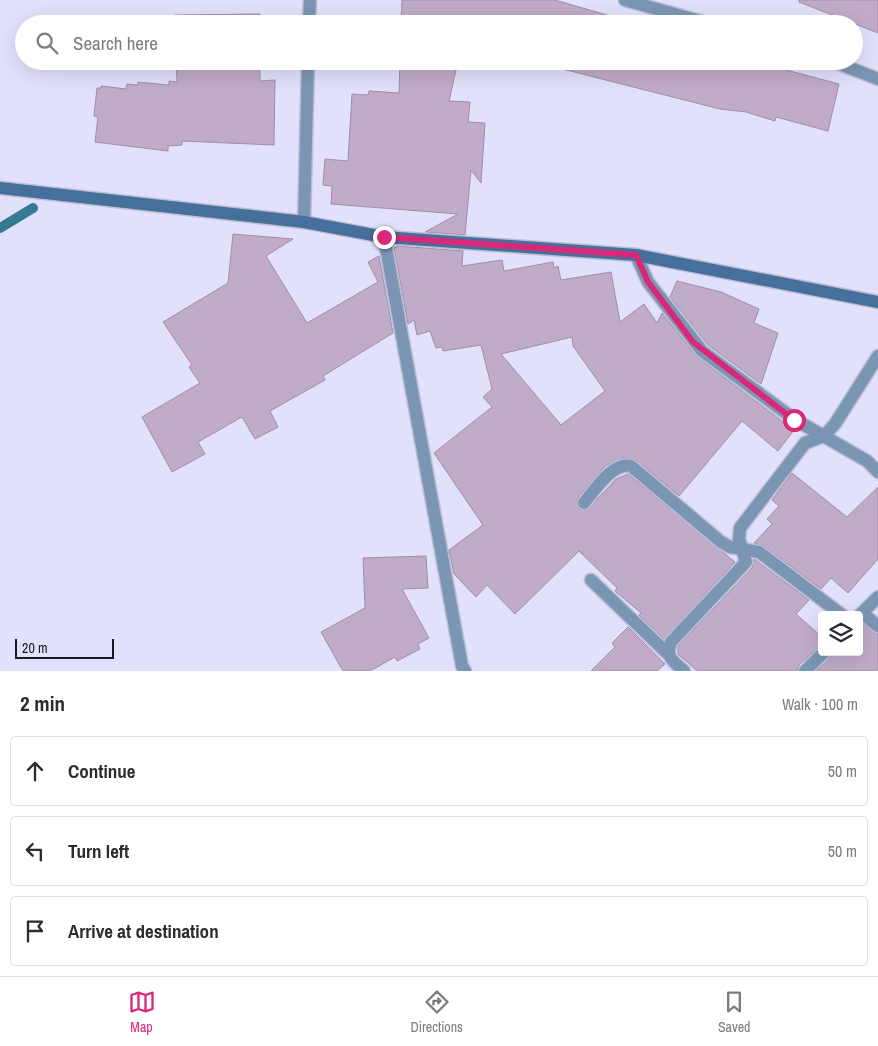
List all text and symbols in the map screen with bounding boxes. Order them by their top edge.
search box [15,15,863,70]
icon: search [33,29,61,57]
text: Search here [73,30,158,56]
route end [373,226,396,249]
route start [783,409,806,432]
map controls [818,611,863,656]
button: layers [818,611,863,656]
scale bar [15,636,114,659]
text: 20 m [22,639,48,657]
text: 2 min [20,689,65,718]
text: Walk · 100 m [782,693,858,715]
icon: ahead [21,757,49,785]
text: Continue [68,758,136,784]
text: 50 m [828,760,857,782]
icon: left [21,837,49,865]
text: Turn left [68,838,129,864]
text: 50 m [828,840,857,862]
icon: arrive [21,917,49,945]
text: Arrive at destination [68,918,219,944]
tab: Map [128,988,156,1036]
tab: Directions [411,988,463,1036]
tab: Saved [718,988,750,1036]

